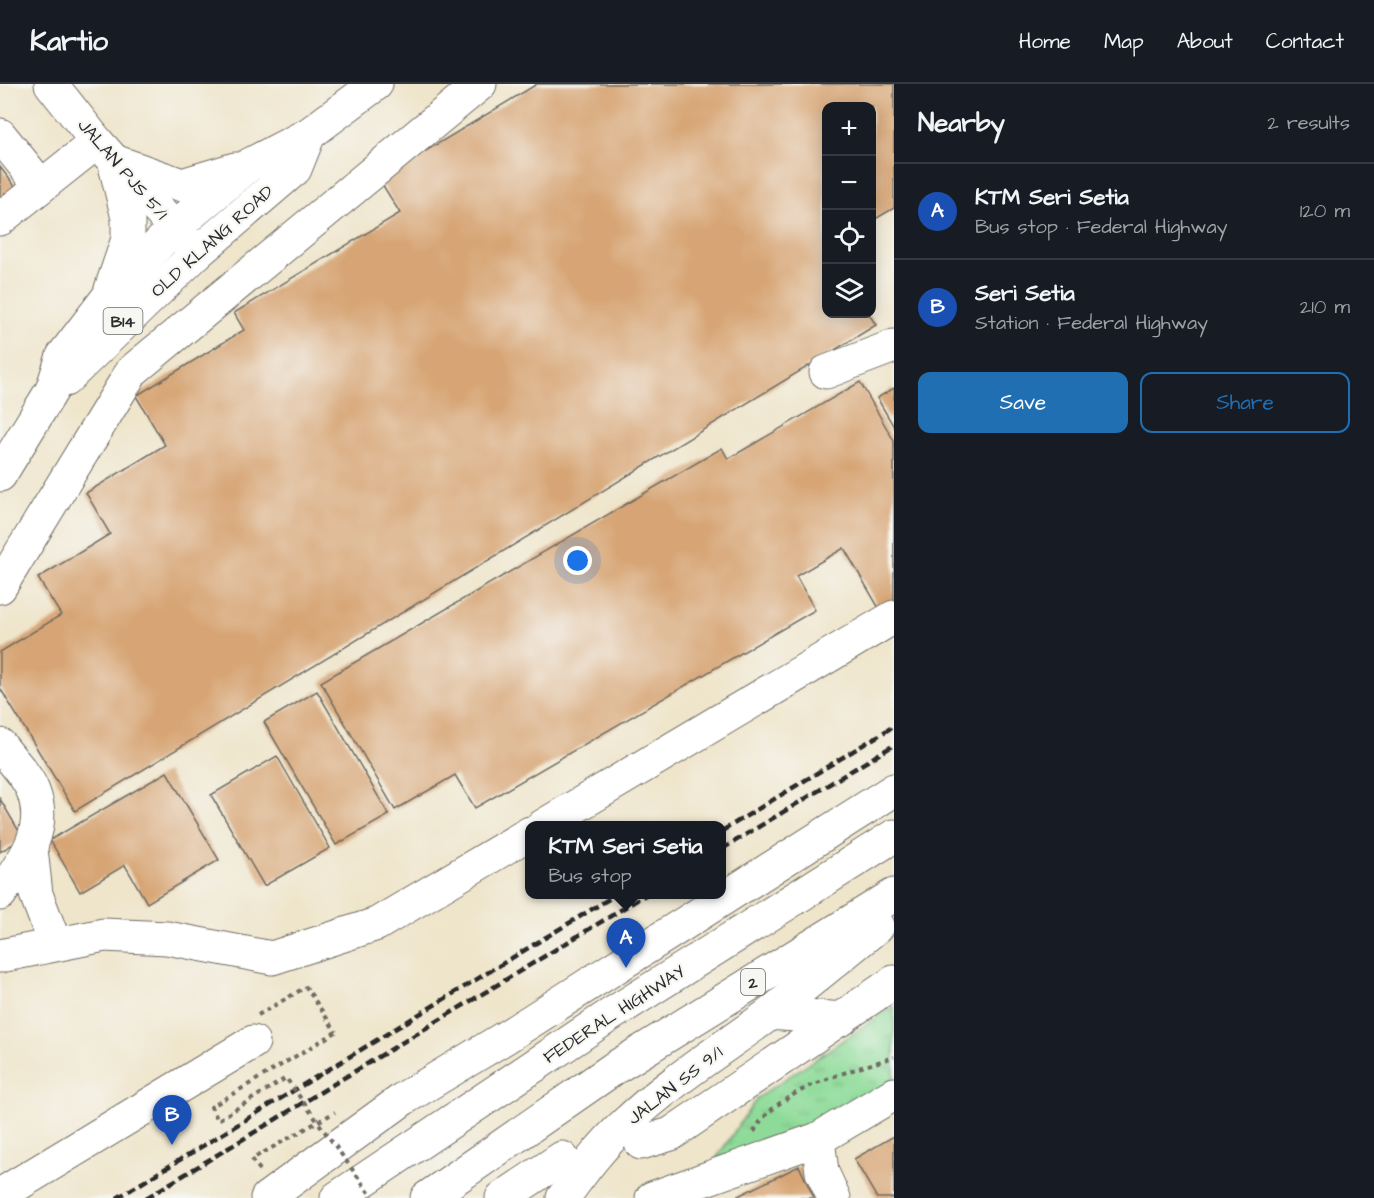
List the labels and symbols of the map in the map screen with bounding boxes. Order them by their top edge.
street label: JALAN PJS 5/1 [72,113,174,225]
street label: OLD KLANG ROAD [146,179,279,303]
road number: B14 [104,308,142,334]
your location [563,546,592,575]
pin: A [606,918,646,968]
street label: FEDERAL HIGHWAY [538,959,690,1070]
road number: 2 [741,969,765,995]
street label: JALAN SS 9/1 [622,1040,728,1131]
pin: B [152,1096,192,1145]

